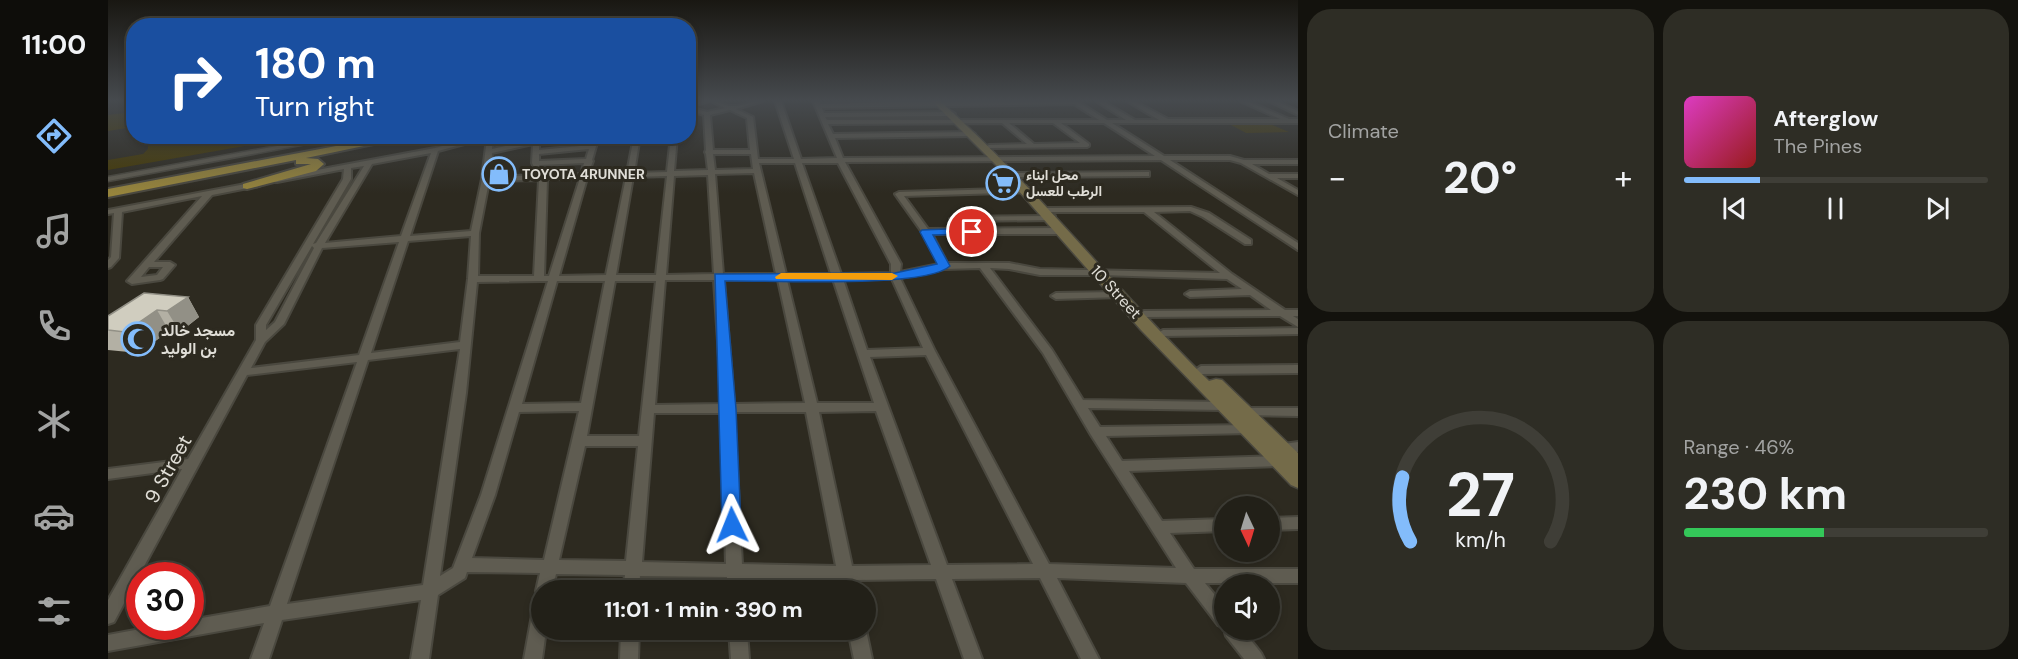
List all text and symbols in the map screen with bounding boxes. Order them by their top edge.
text: 11:00 [22,27,86,62]
text: 180 m [255,36,376,91]
icon: right [156,42,234,120]
text: Turn right [255,89,375,124]
text: Afterglow [1774,104,1878,133]
icon: directions [33,115,75,157]
text: Climate [1328,118,1399,144]
text: The Pines [1774,133,1862,159]
text: 20° [1443,148,1517,207]
shop icon: TOYOTA 4RUNNER [481,156,517,192]
text: − [1328,156,1346,199]
text: + [1614,156,1632,199]
place label: TOYOTA 4RUNNER [522,165,645,183]
supermarket icon: محل ابناء الرطب للعسل [985,165,1021,201]
place label: محل ابناء الرطب للعسل [1026,166,1102,200]
icon: previous [1718,192,1751,225]
icon: pause [1819,192,1852,225]
icon: next [1921,192,1954,225]
pin [946,206,997,257]
icon: music [33,210,75,252]
icon: arrive [955,215,988,248]
street label: 10 Street [1086,261,1146,323]
icon: phone [33,305,75,347]
place label: مسجد خالد بن الوليد [161,320,236,359]
mosque icon: مسجد خالد بن الوليد [120,321,156,357]
icon: climate [33,400,75,442]
street label: 9 Street [139,430,198,508]
text: Range · 46% [1684,434,1794,460]
text: 27 [1446,454,1515,535]
text: 230 km [1684,464,1847,523]
position arrow [700,493,764,557]
icon: car [33,495,75,537]
north arrow [1214,496,1280,562]
map controls [1214,496,1280,640]
text: km/h [1455,527,1506,555]
speed limit sign: 30 [126,562,204,640]
button: sound [1214,574,1280,640]
icon: filters [33,590,75,632]
text: 11:01 · 1 min · 390 m [604,595,803,624]

